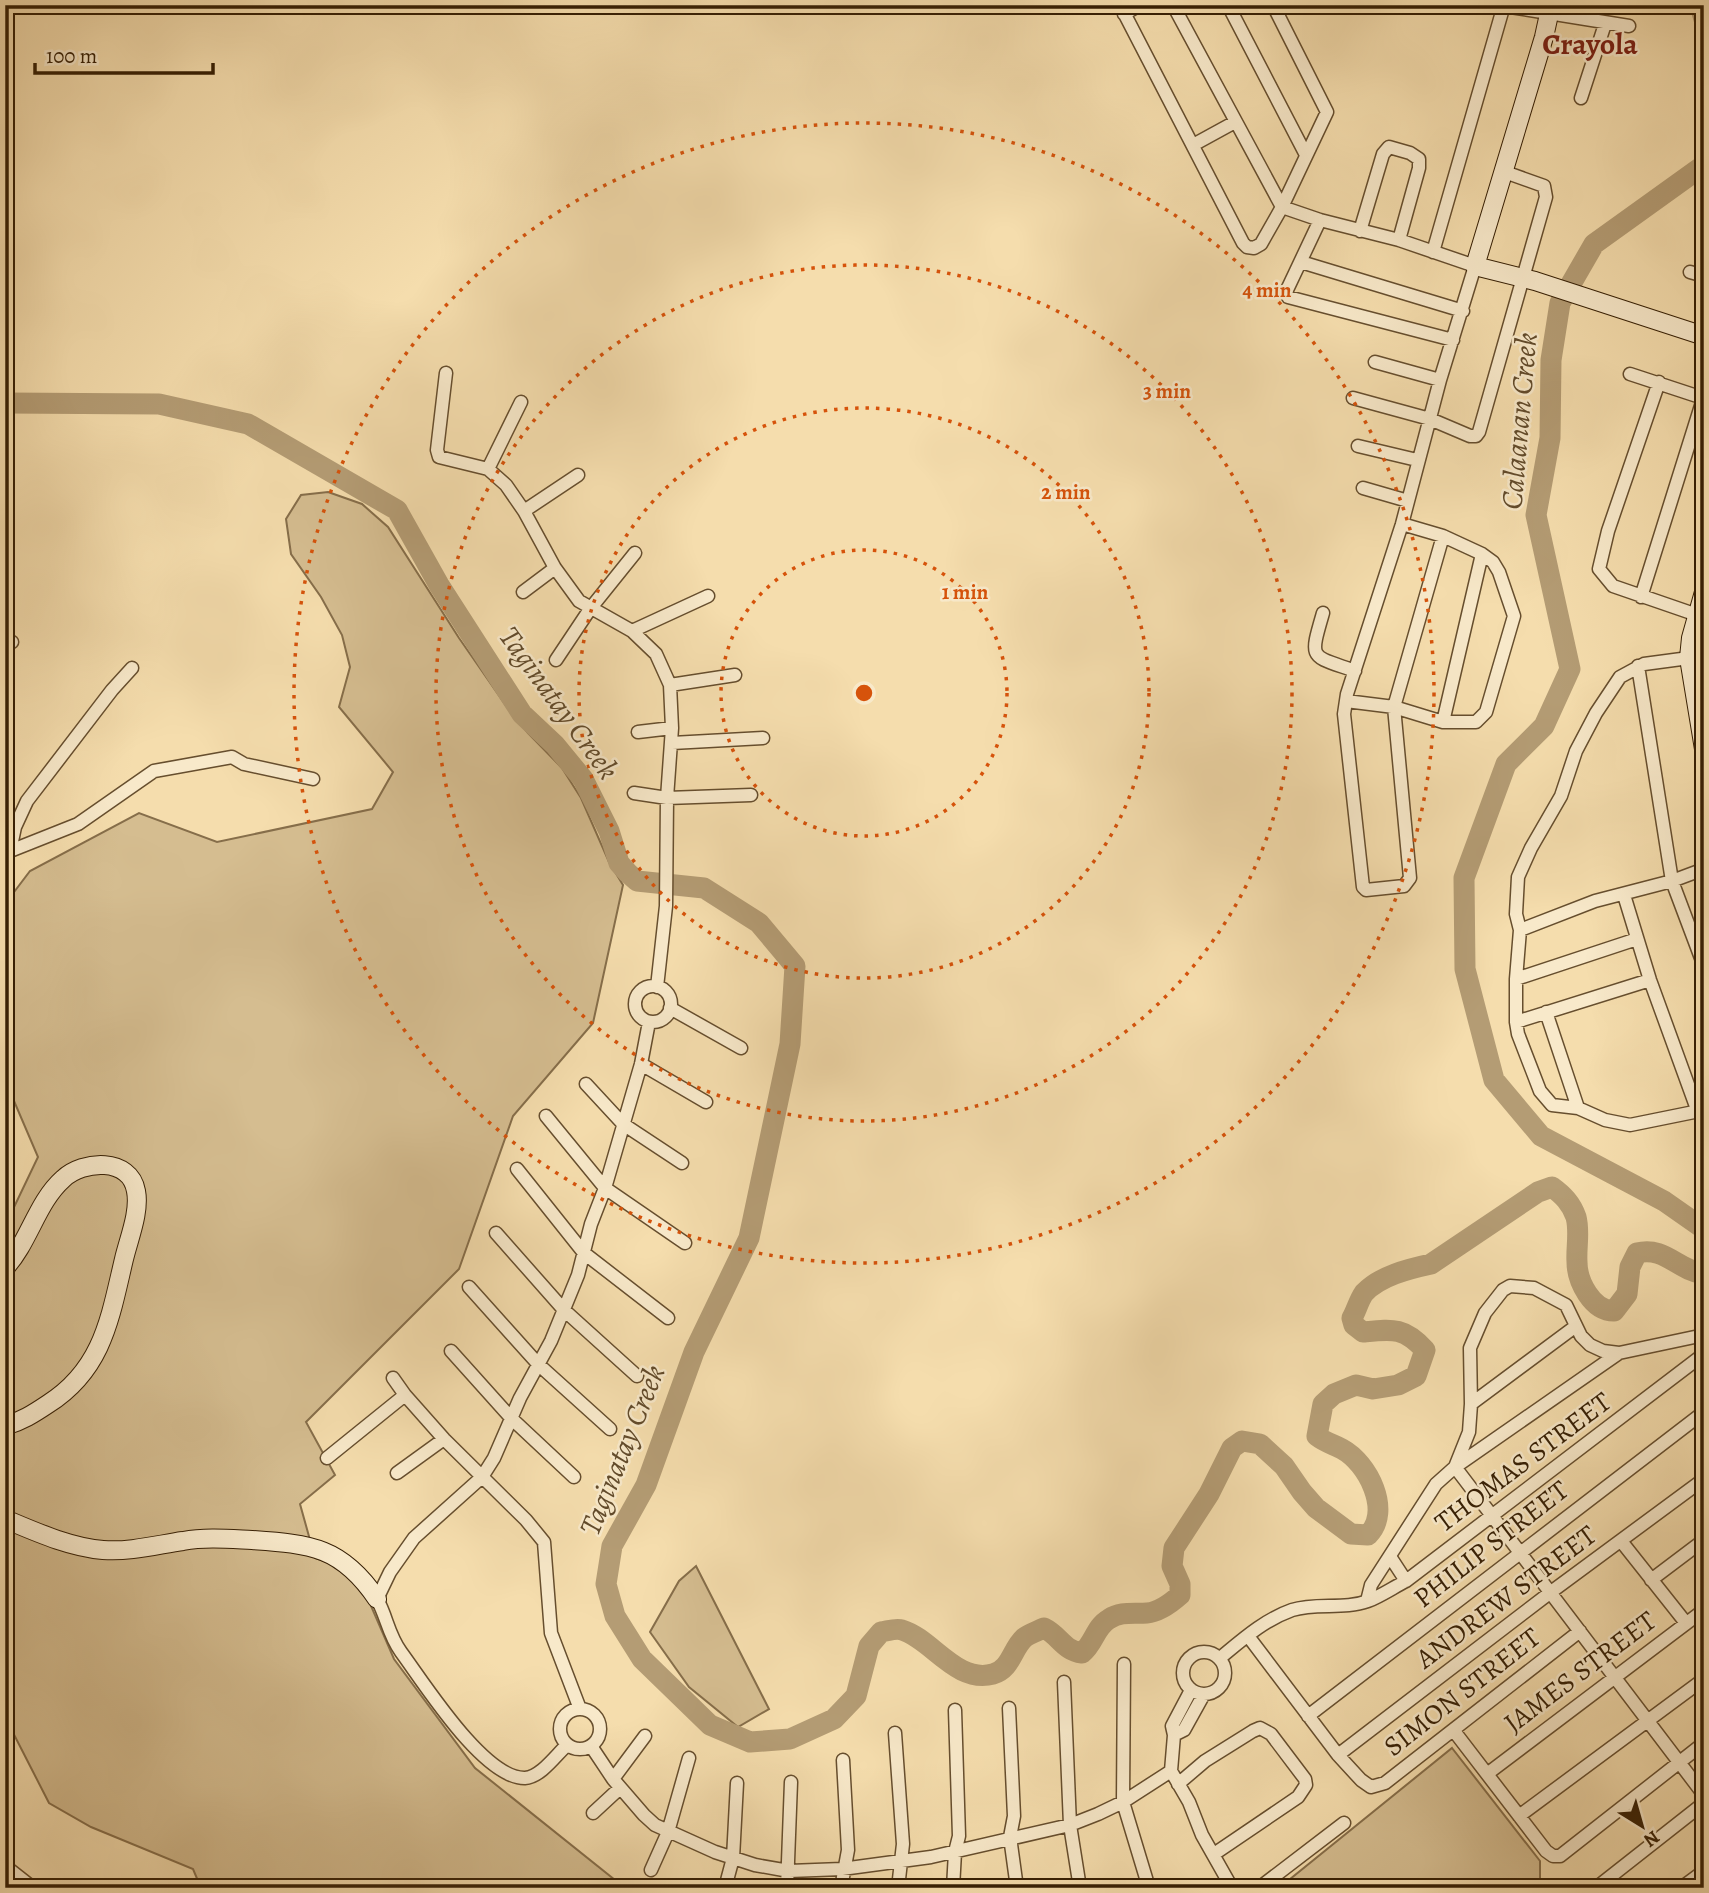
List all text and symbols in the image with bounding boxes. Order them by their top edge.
district label: Crayola [1542,24,1638,64]
scale bar [35,32,214,76]
text: 100 m [46,42,97,70]
text: 4 min [1242,276,1292,304]
water label: Calaanan Creek [1491,331,1547,511]
text: 3 min [1143,377,1191,405]
text: 2 min [1041,478,1091,506]
text: 1 min [942,578,989,606]
water label: Taginatay Creek [490,618,628,788]
centre of rings [852,681,876,705]
water label: Taginatay Creek [570,1359,674,1541]
street label: THOMAS STREET [1427,1383,1619,1541]
street label: PHILIP STREET [1406,1471,1576,1617]
street label: ANDREW STREET [1407,1517,1604,1678]
street label: JAMES STREET [1496,1602,1664,1742]
street label: SIMON STREET [1376,1619,1548,1765]
north arrow [1608,1792,1678,1862]
text: N [1638,1824,1665,1853]

